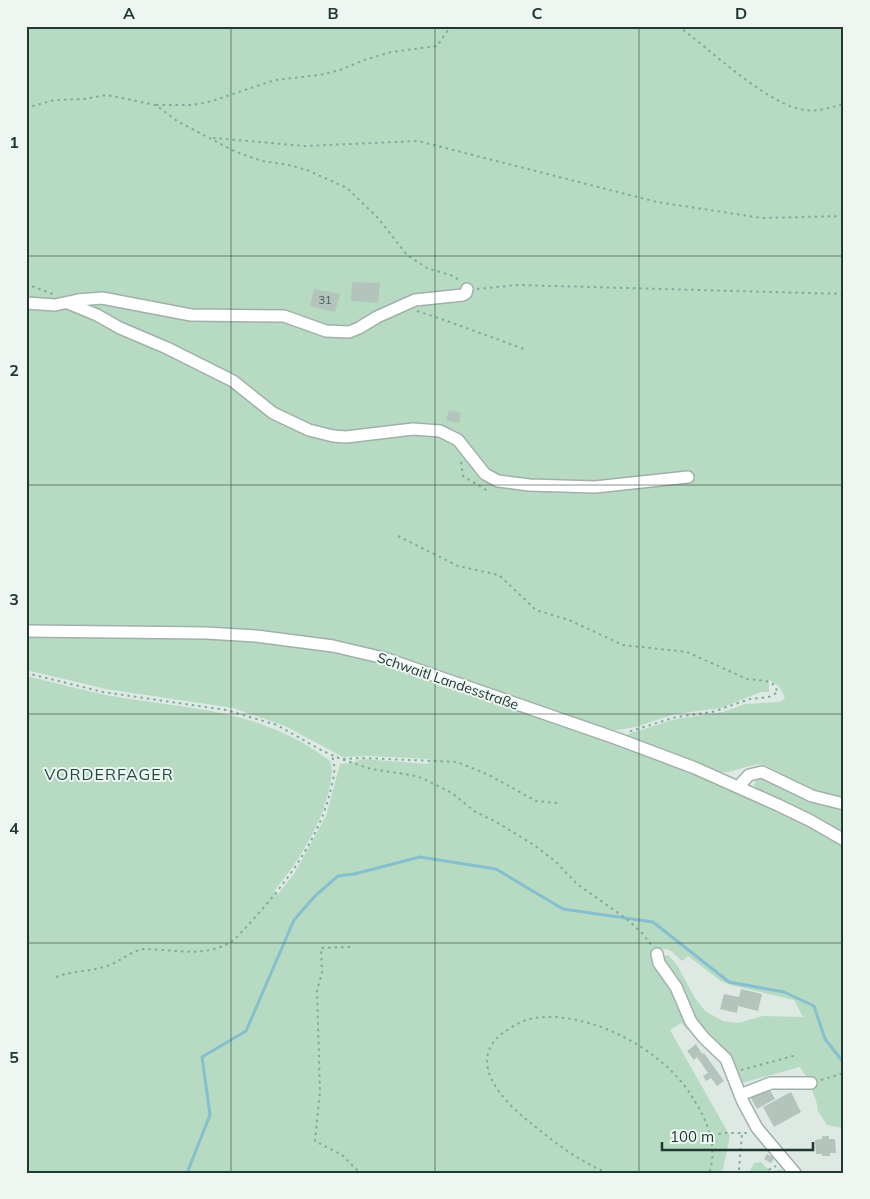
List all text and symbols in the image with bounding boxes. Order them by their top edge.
text: A [123,3,135,23]
text: B [327,3,339,23]
text: C [532,3,543,23]
text: D [735,3,747,23]
text: 1 [9,132,19,152]
house number: 31 [318,293,332,307]
text: 2 [9,360,19,380]
text: 3 [9,589,19,609]
street label: Schwaitl Landesstraße [375,648,521,714]
district label: VORDERFAGER [44,764,174,784]
text: 4 [9,818,19,838]
text: 5 [9,1047,19,1067]
scale bar [662,1119,814,1151]
text: 100 m [670,1127,714,1146]

